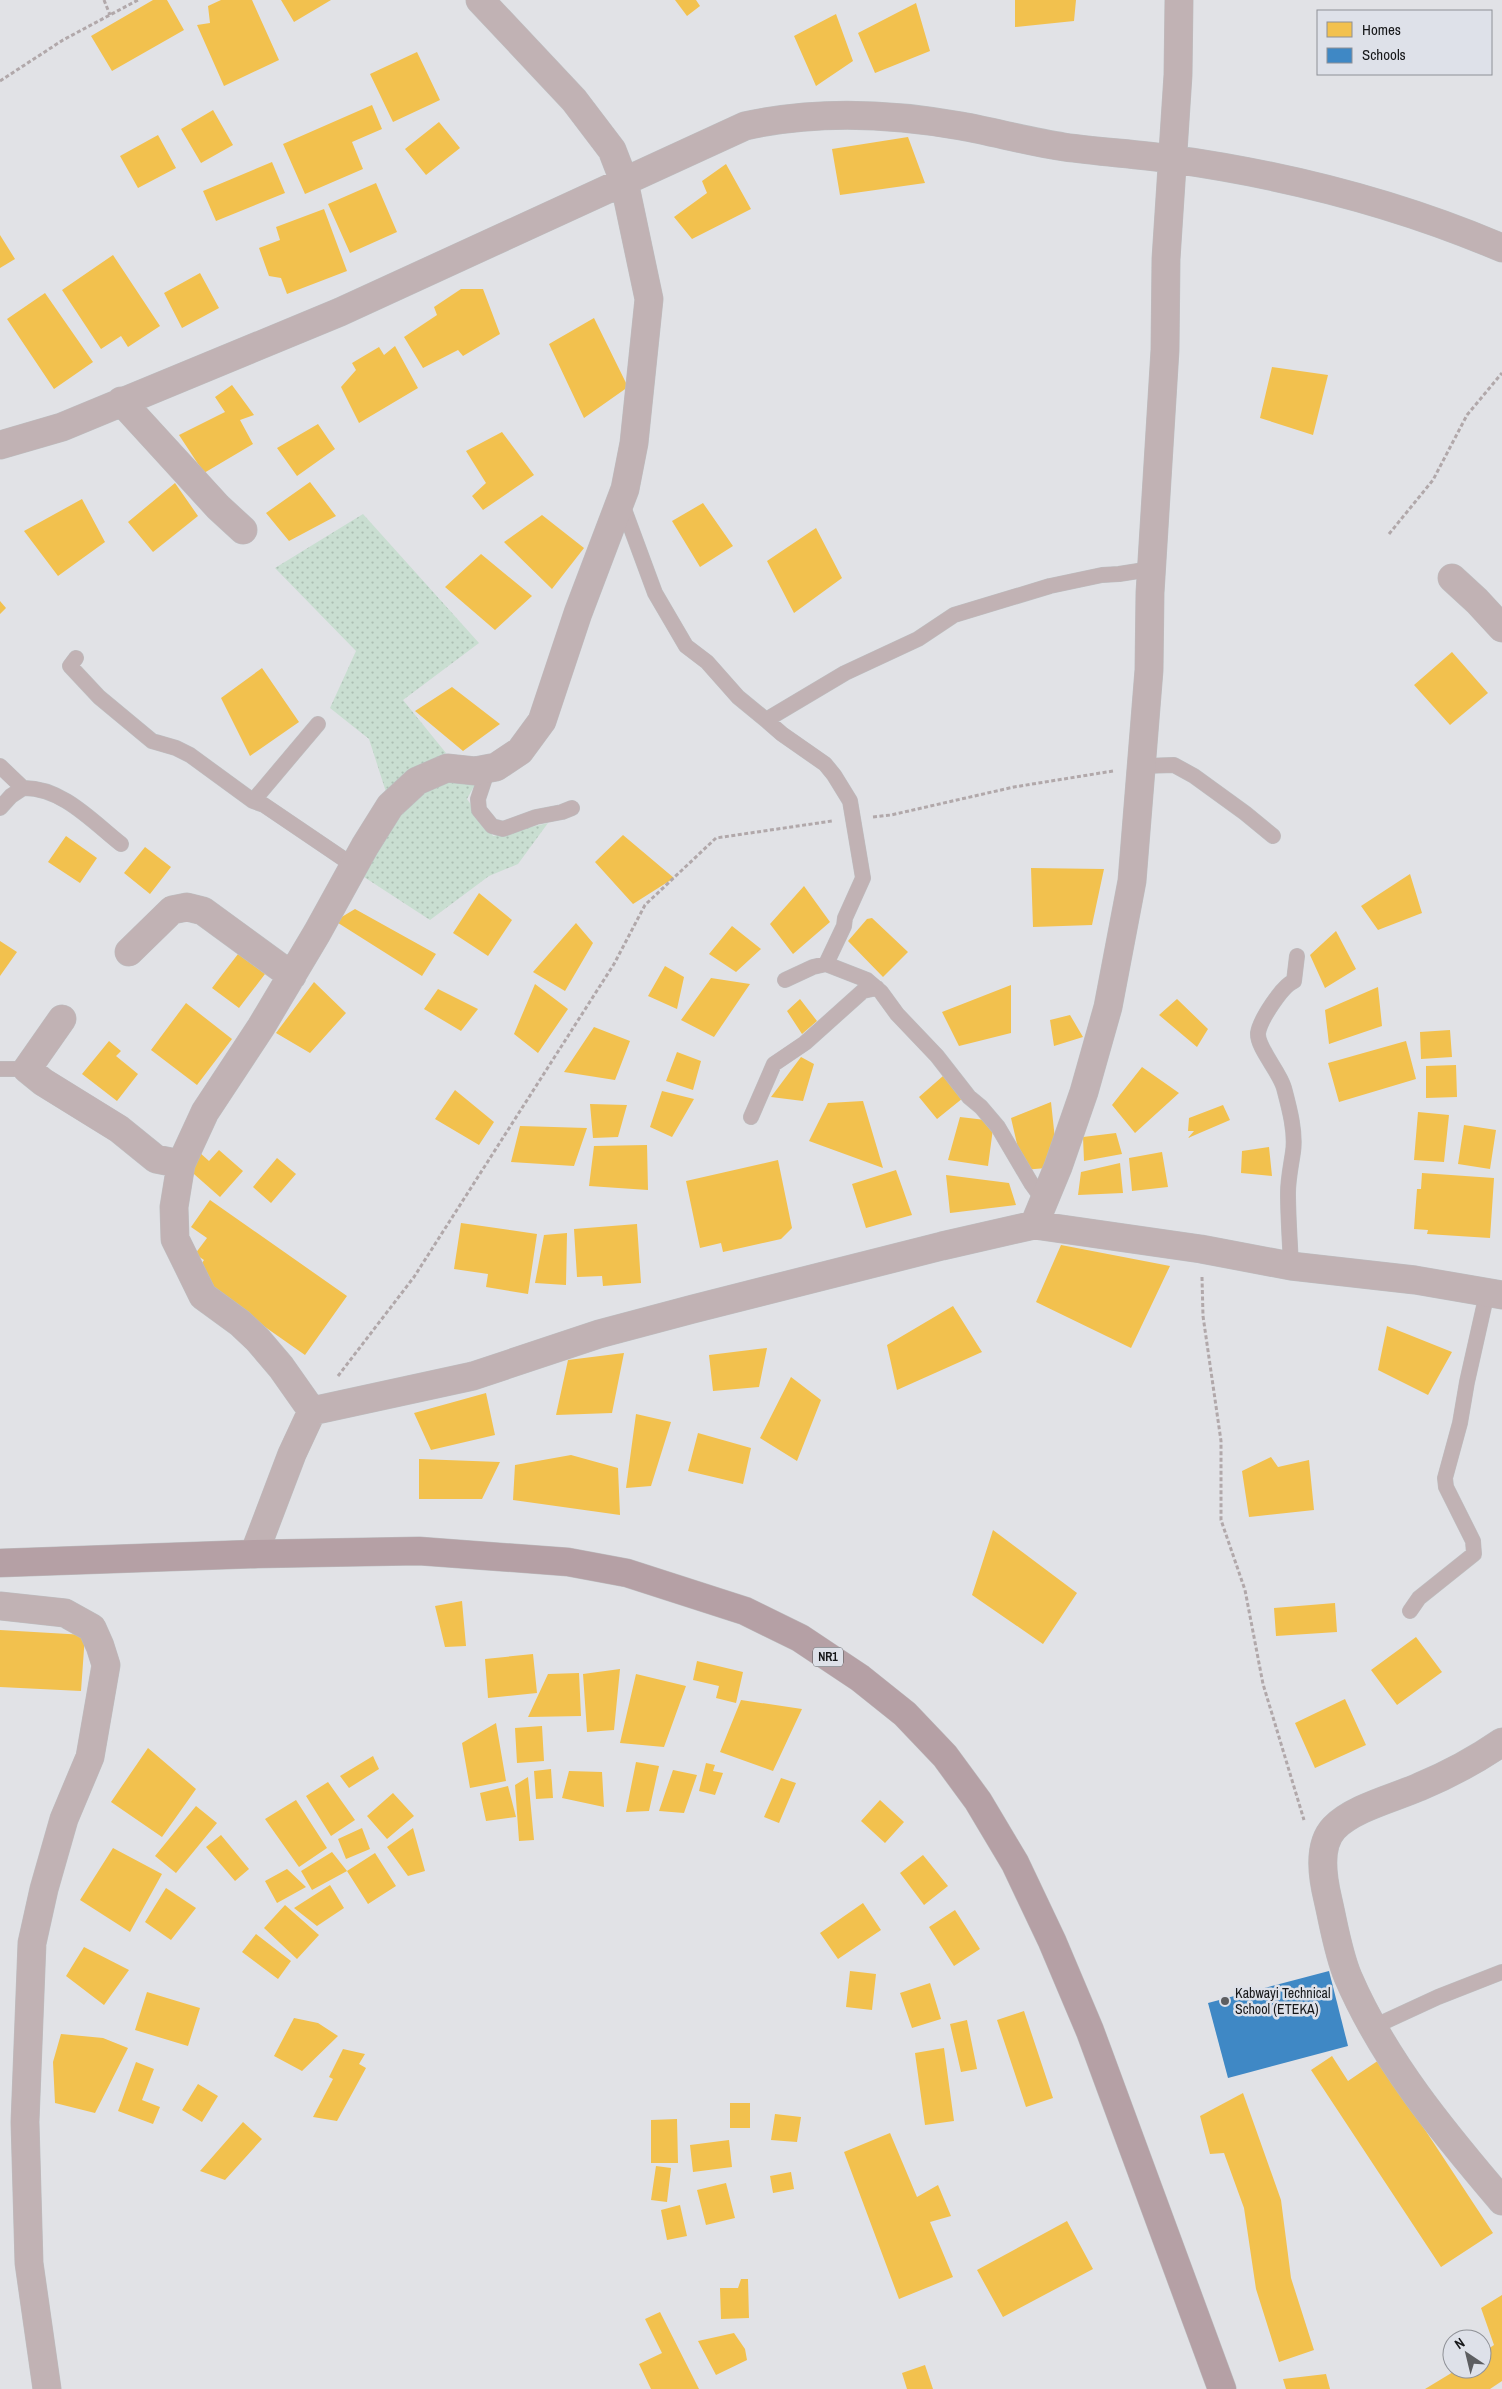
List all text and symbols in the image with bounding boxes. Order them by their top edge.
legend [1317,10,1492,75]
text: Homes [1362,19,1401,40]
text: Schools [1362,44,1406,65]
road number: NR1 [813,1648,843,1666]
place label: Kabwayi Technical School (ETEKA) [1235,1984,1331,2018]
marker: Kabwayi Technical School (ETEKA) [1219,1995,1231,2007]
north arrow [1442,2329,1492,2379]
text: N [1451,2334,1468,2353]

